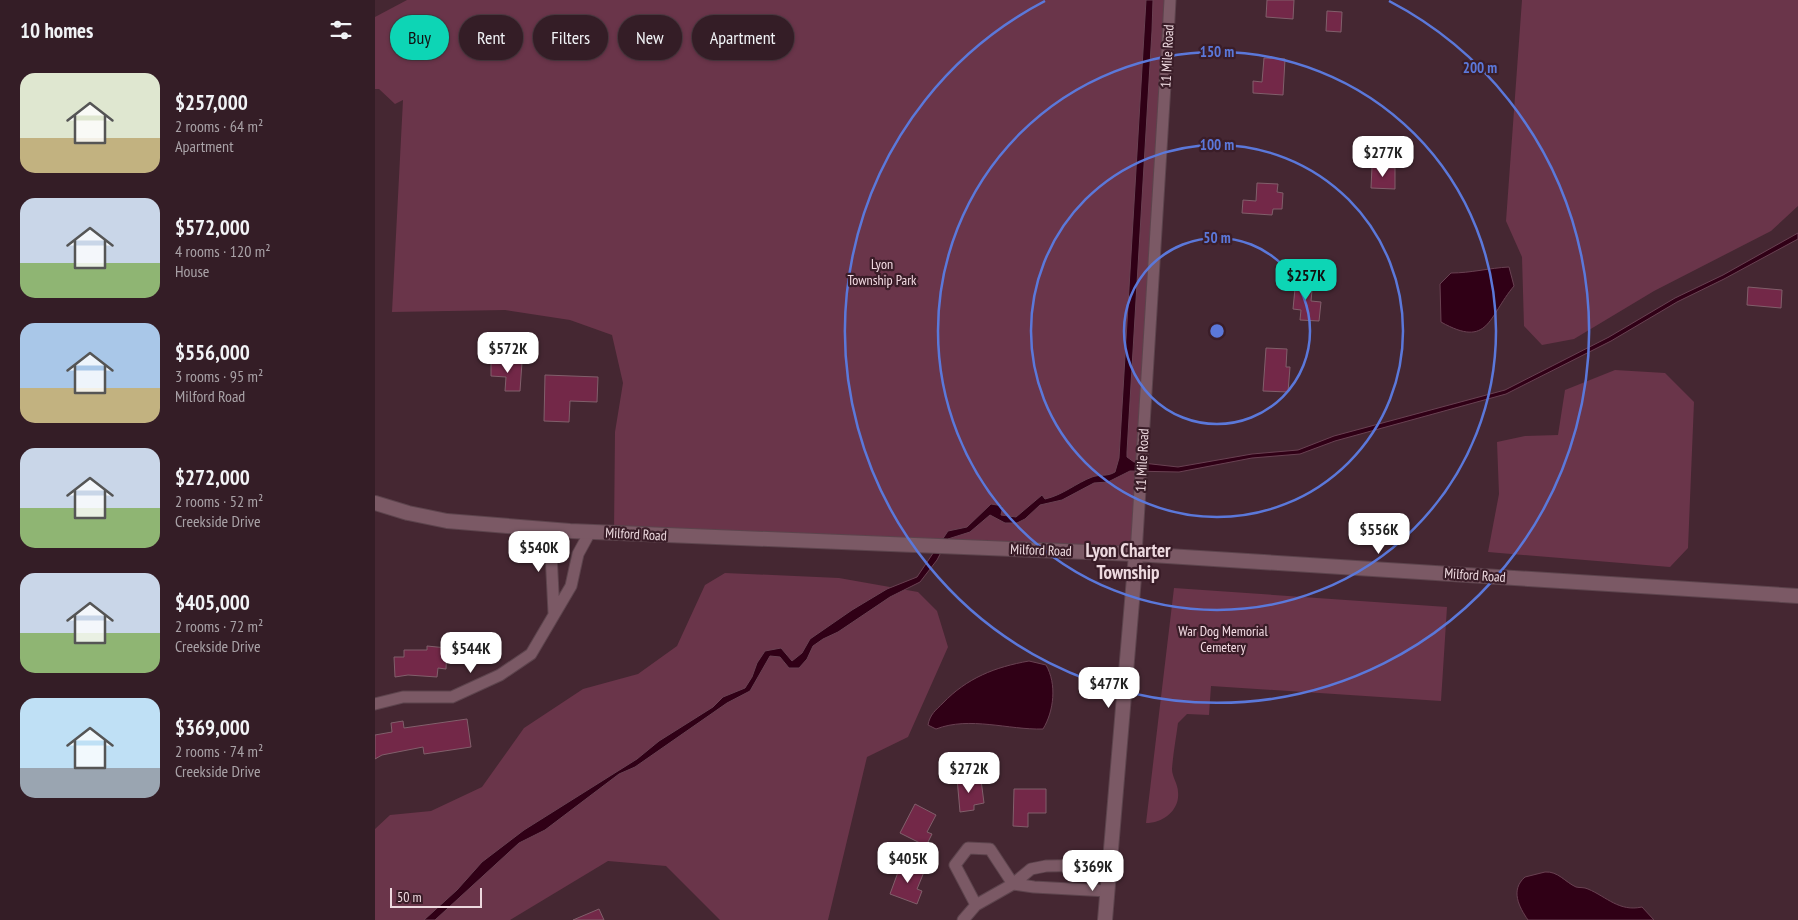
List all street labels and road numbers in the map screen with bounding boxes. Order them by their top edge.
street label: 11 Mile Road [1156,24,1178,88]
street label: 11 Mile Road [1131,428,1153,492]
street label: Milford Road [605,523,667,545]
street label: Milford Road [1010,540,1072,560]
street label: Milford Road [1444,564,1506,586]

